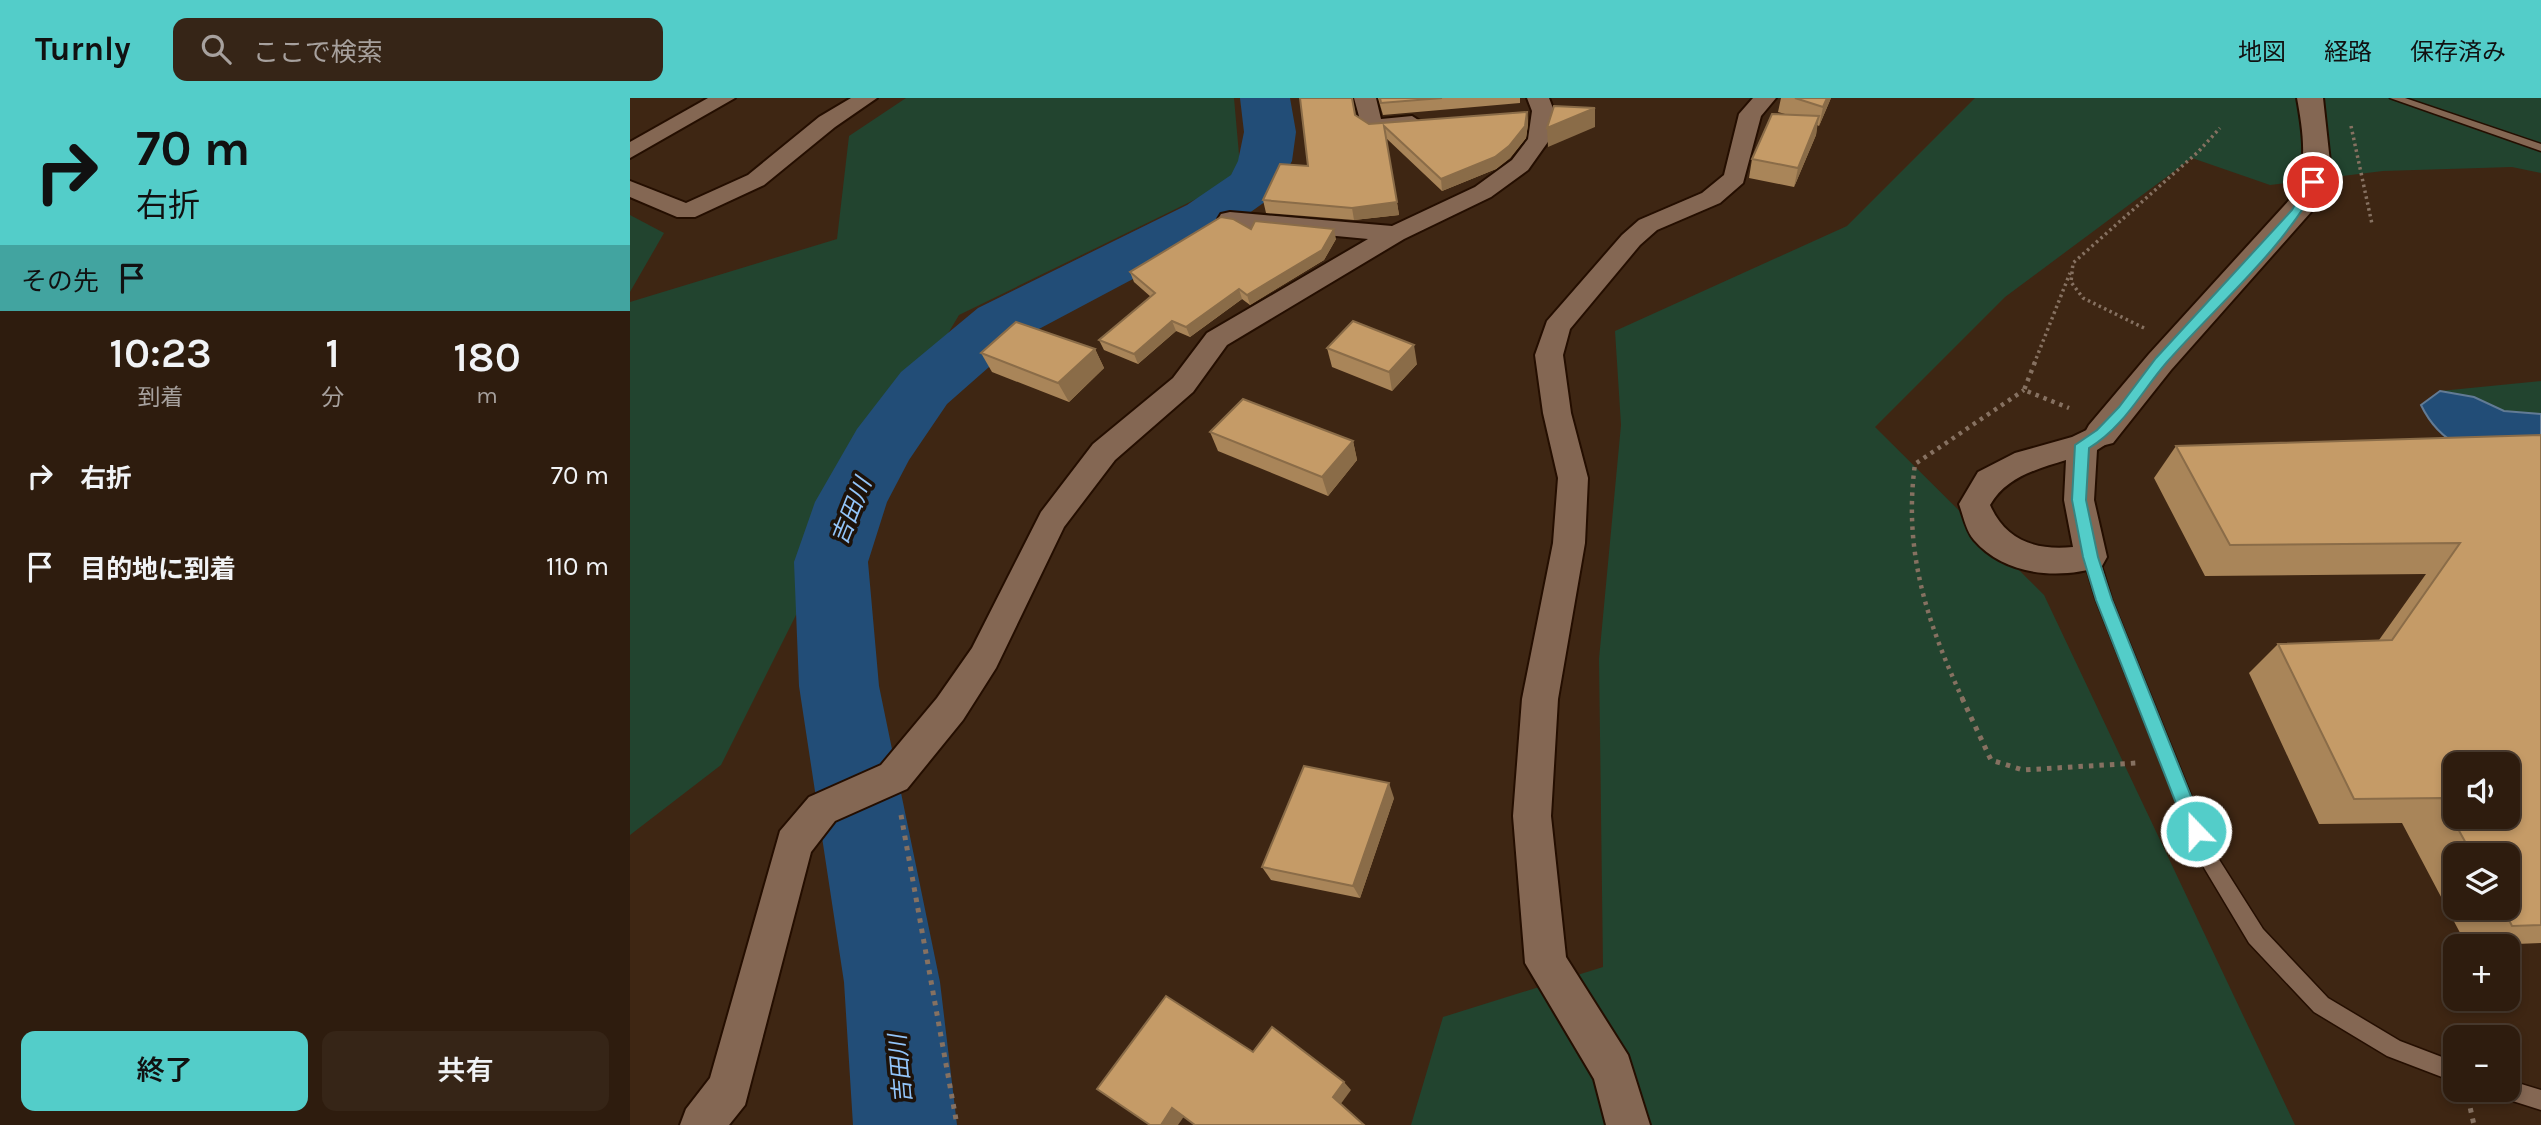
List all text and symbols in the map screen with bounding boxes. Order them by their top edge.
search box [173,18,663,81]
text: Turnly [35,30,131,68]
icon: search [197,30,235,68]
text: ここで検索 [253,37,383,68]
text: 地図 [2238,38,2286,66]
text: 経路 [2324,38,2372,66]
text: 保存済み [2410,38,2506,66]
text: 70 m [136,120,250,177]
icon: right [21,126,112,217]
pin [2283,152,2343,212]
icon: arrive [2294,163,2332,201]
text: 右折 [136,187,200,224]
icon: arrive [113,259,151,297]
text: その先 [21,266,99,297]
text: 10:23 [109,328,212,378]
text: 1 [325,328,340,378]
text: 180 [453,332,521,382]
text: m [476,382,498,409]
text: 到着 [137,384,183,411]
text: 分 [321,384,344,411]
icon: right [21,457,59,495]
text: 70 m [551,460,609,491]
text: 右折 [80,463,132,494]
water label: 吉田川 [826,471,878,548]
icon: arrive [21,548,59,586]
text: 110 m [546,551,609,582]
text: 目的地に到着 [80,554,236,585]
map controls [2443,752,2520,1102]
button: sound [2443,752,2520,829]
position arrow [2159,794,2233,868]
button: layers [2443,843,2520,920]
button: + [2443,934,2520,1011]
button: − [2443,1025,2520,1102]
water label: 吉田川 [884,1030,917,1105]
button: 終了 [21,1031,308,1111]
button: 共有 [322,1031,609,1111]

